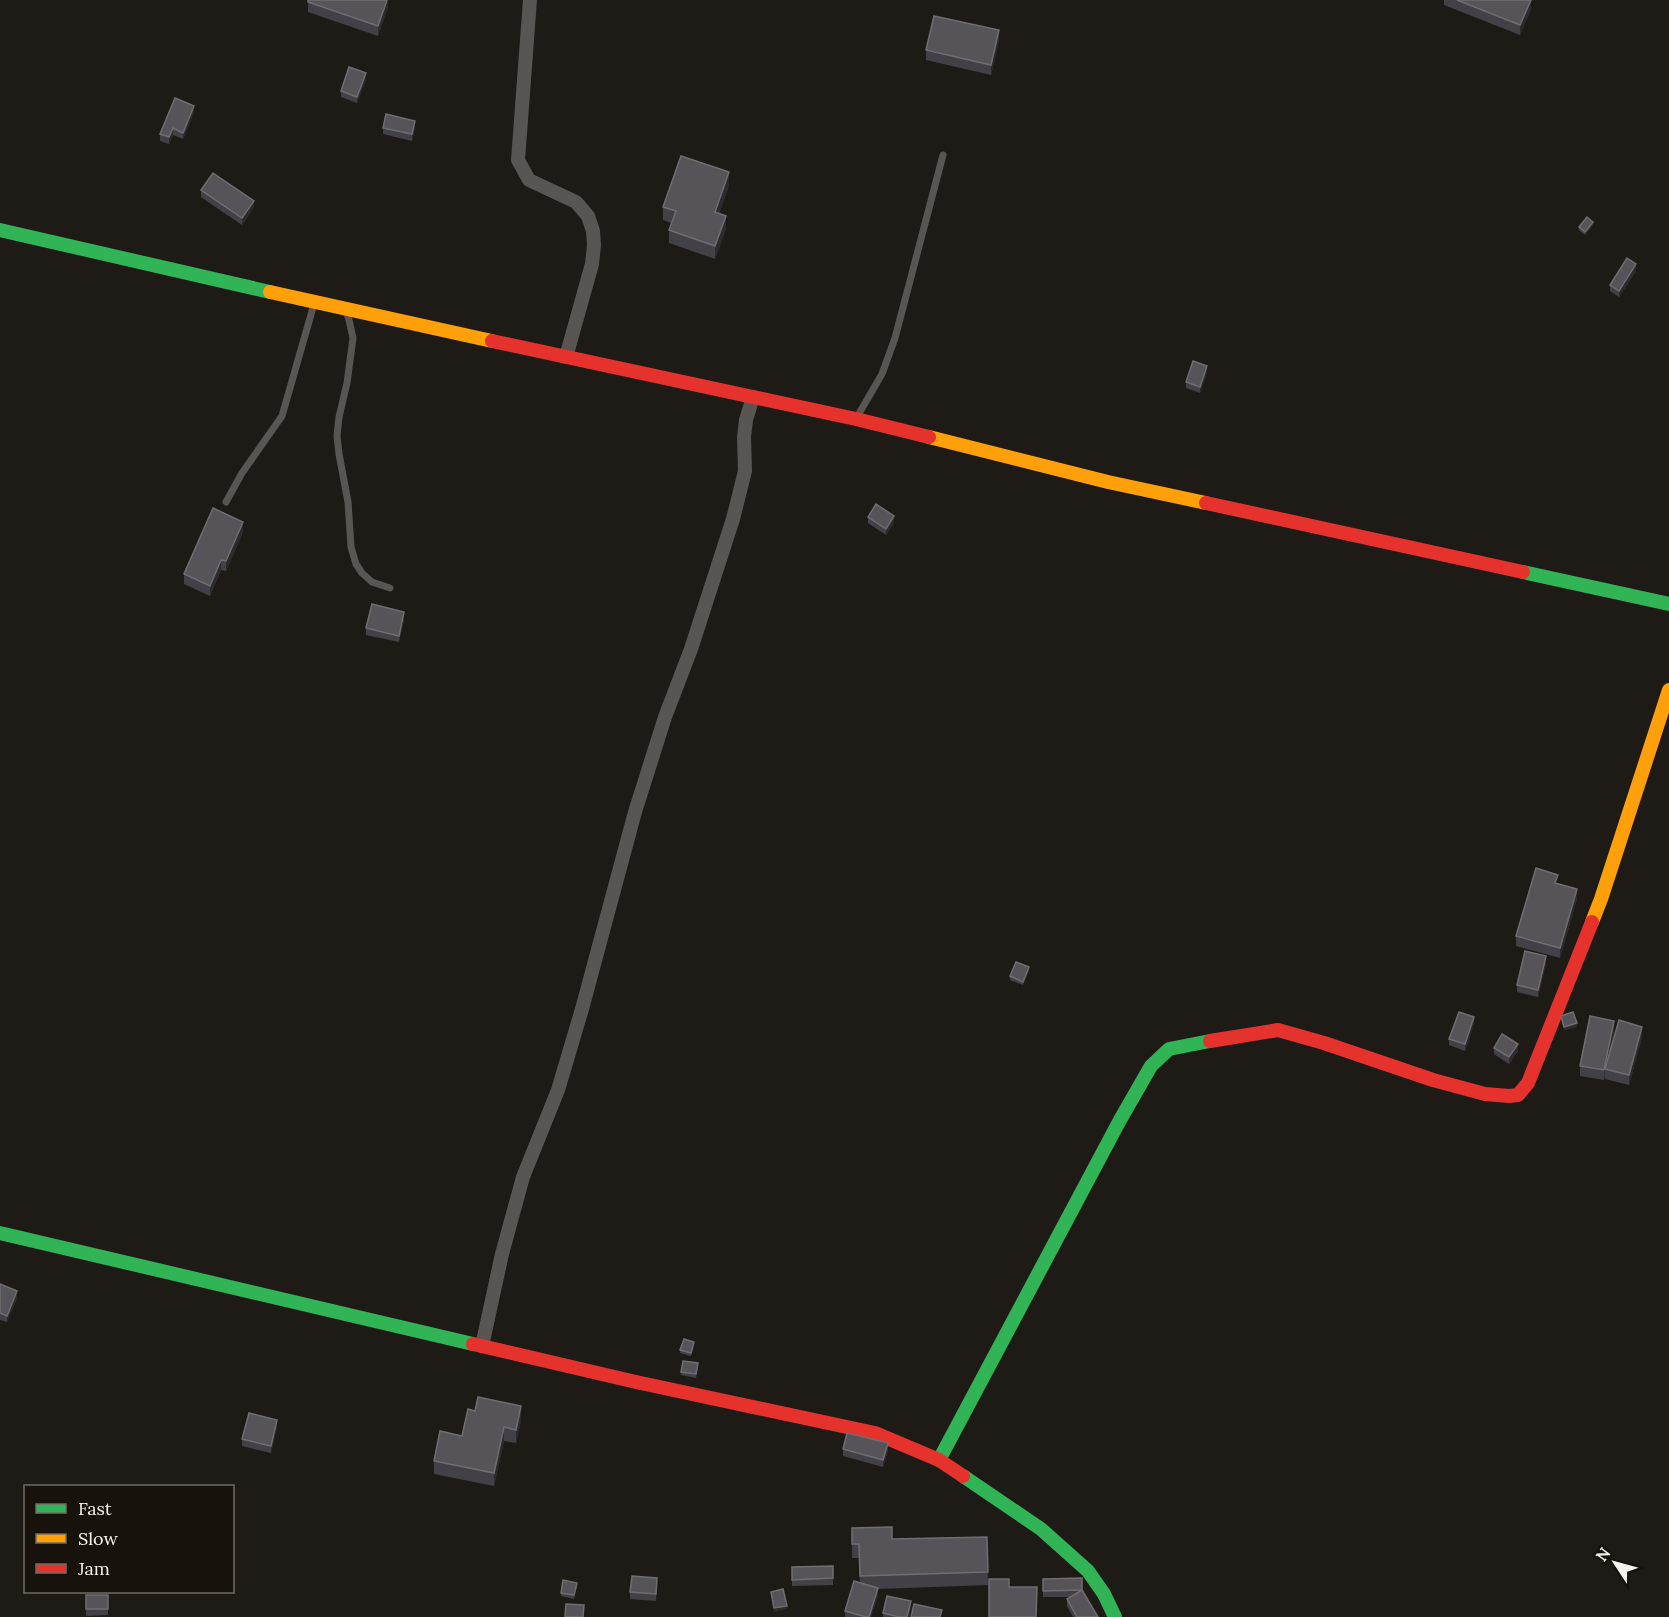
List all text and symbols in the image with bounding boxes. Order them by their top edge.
legend [24,1485,234,1593]
text: Fast [78,1497,112,1520]
text: Slow [78,1527,118,1550]
north arrow [1585,1533,1645,1593]
text: N [1591,1543,1615,1565]
text: Jam [77,1557,110,1580]

